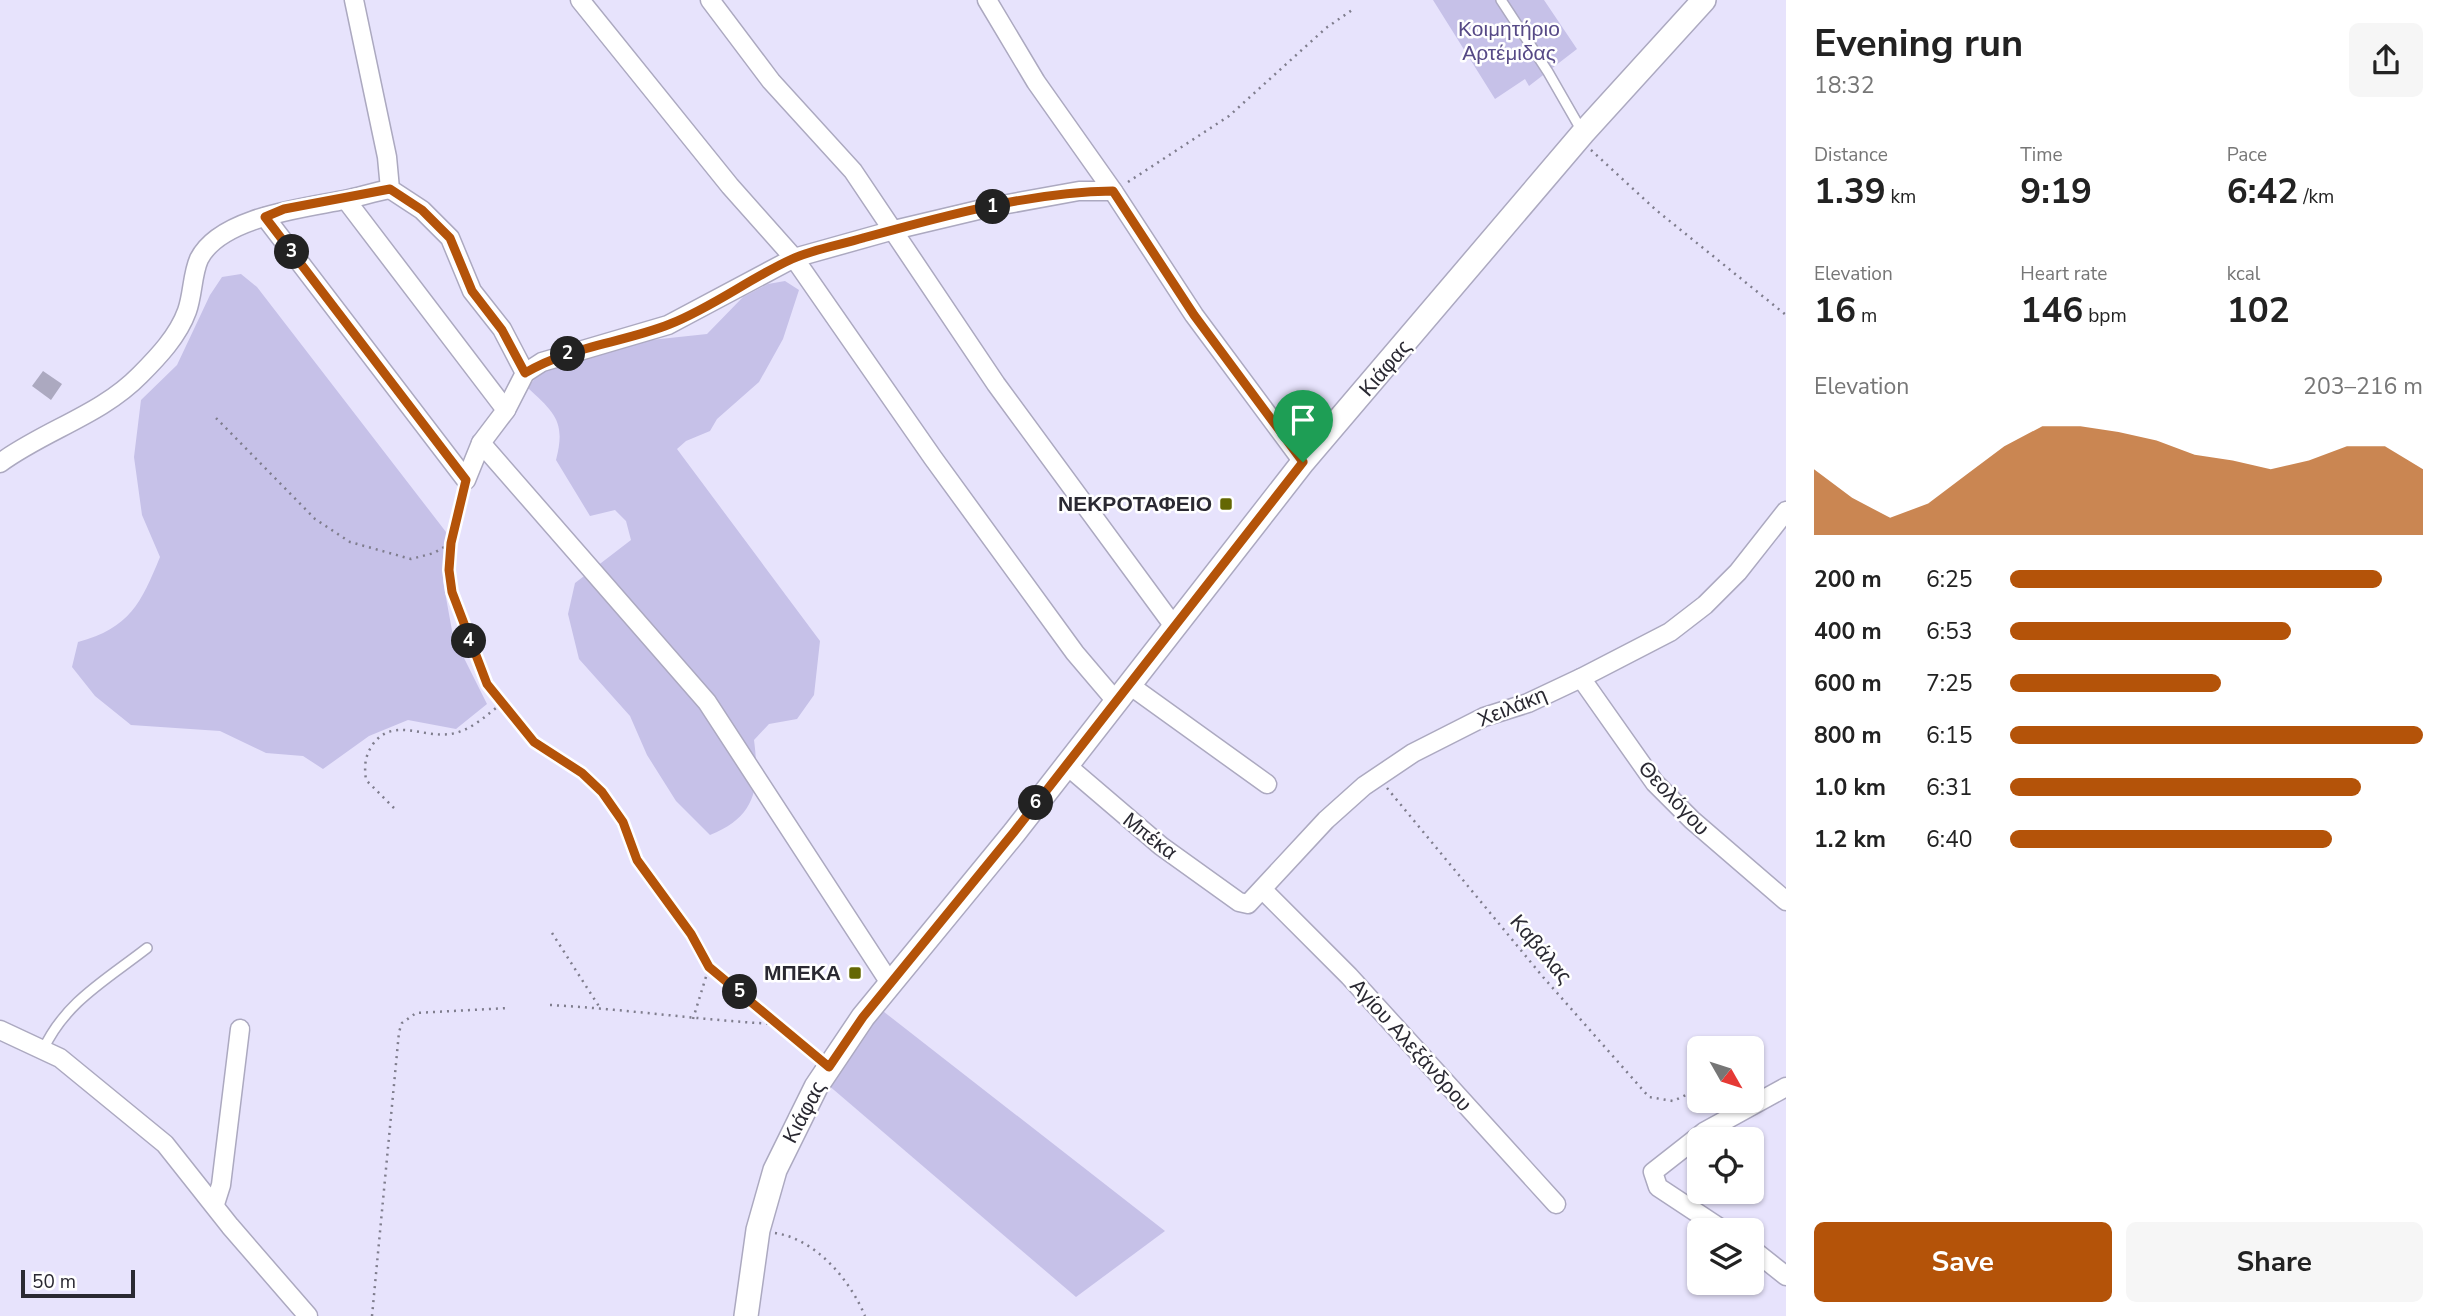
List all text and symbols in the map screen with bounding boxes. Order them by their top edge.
park label: Κοιμητήριο Αρτέμιδας [1458,15,1560,67]
text: Evening run [1814,18,2023,69]
button: share [2349,23,2423,97]
text: 18:32 [1814,70,1874,101]
text: Distance [1814,142,1888,168]
text: Time [2020,142,2063,168]
text: Pace [2227,142,2267,168]
text: 1.39 [1814,168,1886,215]
text: 9:19 [2020,168,2092,215]
text: 6:42 [2227,168,2298,215]
text: km [1886,184,1916,210]
text: /km [2298,184,2334,210]
pin: 1 [976,190,1010,224]
text: 1 [987,193,998,219]
pin: 3 [274,234,310,270]
text: 3 [286,238,297,264]
text: Elevation [1814,261,1893,287]
text: Heart rate [2020,261,2107,287]
text: kcal [2227,261,2260,287]
text: 16 [1814,287,1856,334]
text: 146 [2020,287,2083,334]
text: 102 [2227,287,2290,334]
text: m [1856,303,1877,329]
text: bpm [2083,303,2127,329]
street label: Κιάφας [1353,334,1417,402]
pin: 2 [550,336,586,372]
text: 2 [562,340,573,366]
text: Elevation [1814,371,1909,402]
text: 203–216 m [2303,371,2423,402]
pin [1273,390,1333,462]
icon: arrive [1284,401,1322,439]
place label: ΝΕΚΡΟΤΑΦΕΙΟ [1058,490,1212,518]
marker: ΝΕΚΡΟΤΑΦΕΙΟ [1218,496,1234,512]
text: 200 m [1814,564,1882,595]
text: 6:25 [1926,564,1973,595]
text: 400 m [1814,616,1882,647]
text: 6:53 [1926,616,1973,647]
pin: 4 [452,624,486,658]
text: 4 [463,627,474,653]
text: 600 m [1814,668,1882,699]
text: 7:25 [1926,668,1973,699]
street label: Χειλάκη [1473,680,1551,734]
text: 800 m [1814,720,1882,751]
text: 6:15 [1926,720,1973,751]
street label: Θεολόγου [1632,755,1716,841]
text: 1.0 km [1814,772,1886,803]
text: 6:31 [1926,772,1973,803]
pin: 6 [1018,786,1054,820]
text: 6 [1030,789,1041,815]
street label: Μπέκα [1117,806,1183,866]
text: 1.2 km [1814,824,1886,855]
text: 6:40 [1926,824,1973,855]
street label: Καβάλας [1504,908,1578,990]
place label: ΜΠΕΚΑ [764,959,841,987]
marker: ΜΠΕΚΑ [847,965,863,981]
street label: Αγίου Αλεξάνδρου [1344,973,1478,1117]
pin: 5 [722,974,758,1010]
text: 5 [734,978,745,1004]
north arrow [1687,1036,1764,1113]
map controls [1687,1036,1764,1295]
street label: Κιάφας [776,1076,832,1148]
button: locate [1687,1127,1764,1204]
button: layers [1687,1218,1764,1295]
button: Save [1814,1222,2112,1302]
button: Share [2126,1222,2423,1302]
scale bar [21,1267,135,1299]
text: 50 m [32,1269,76,1295]

